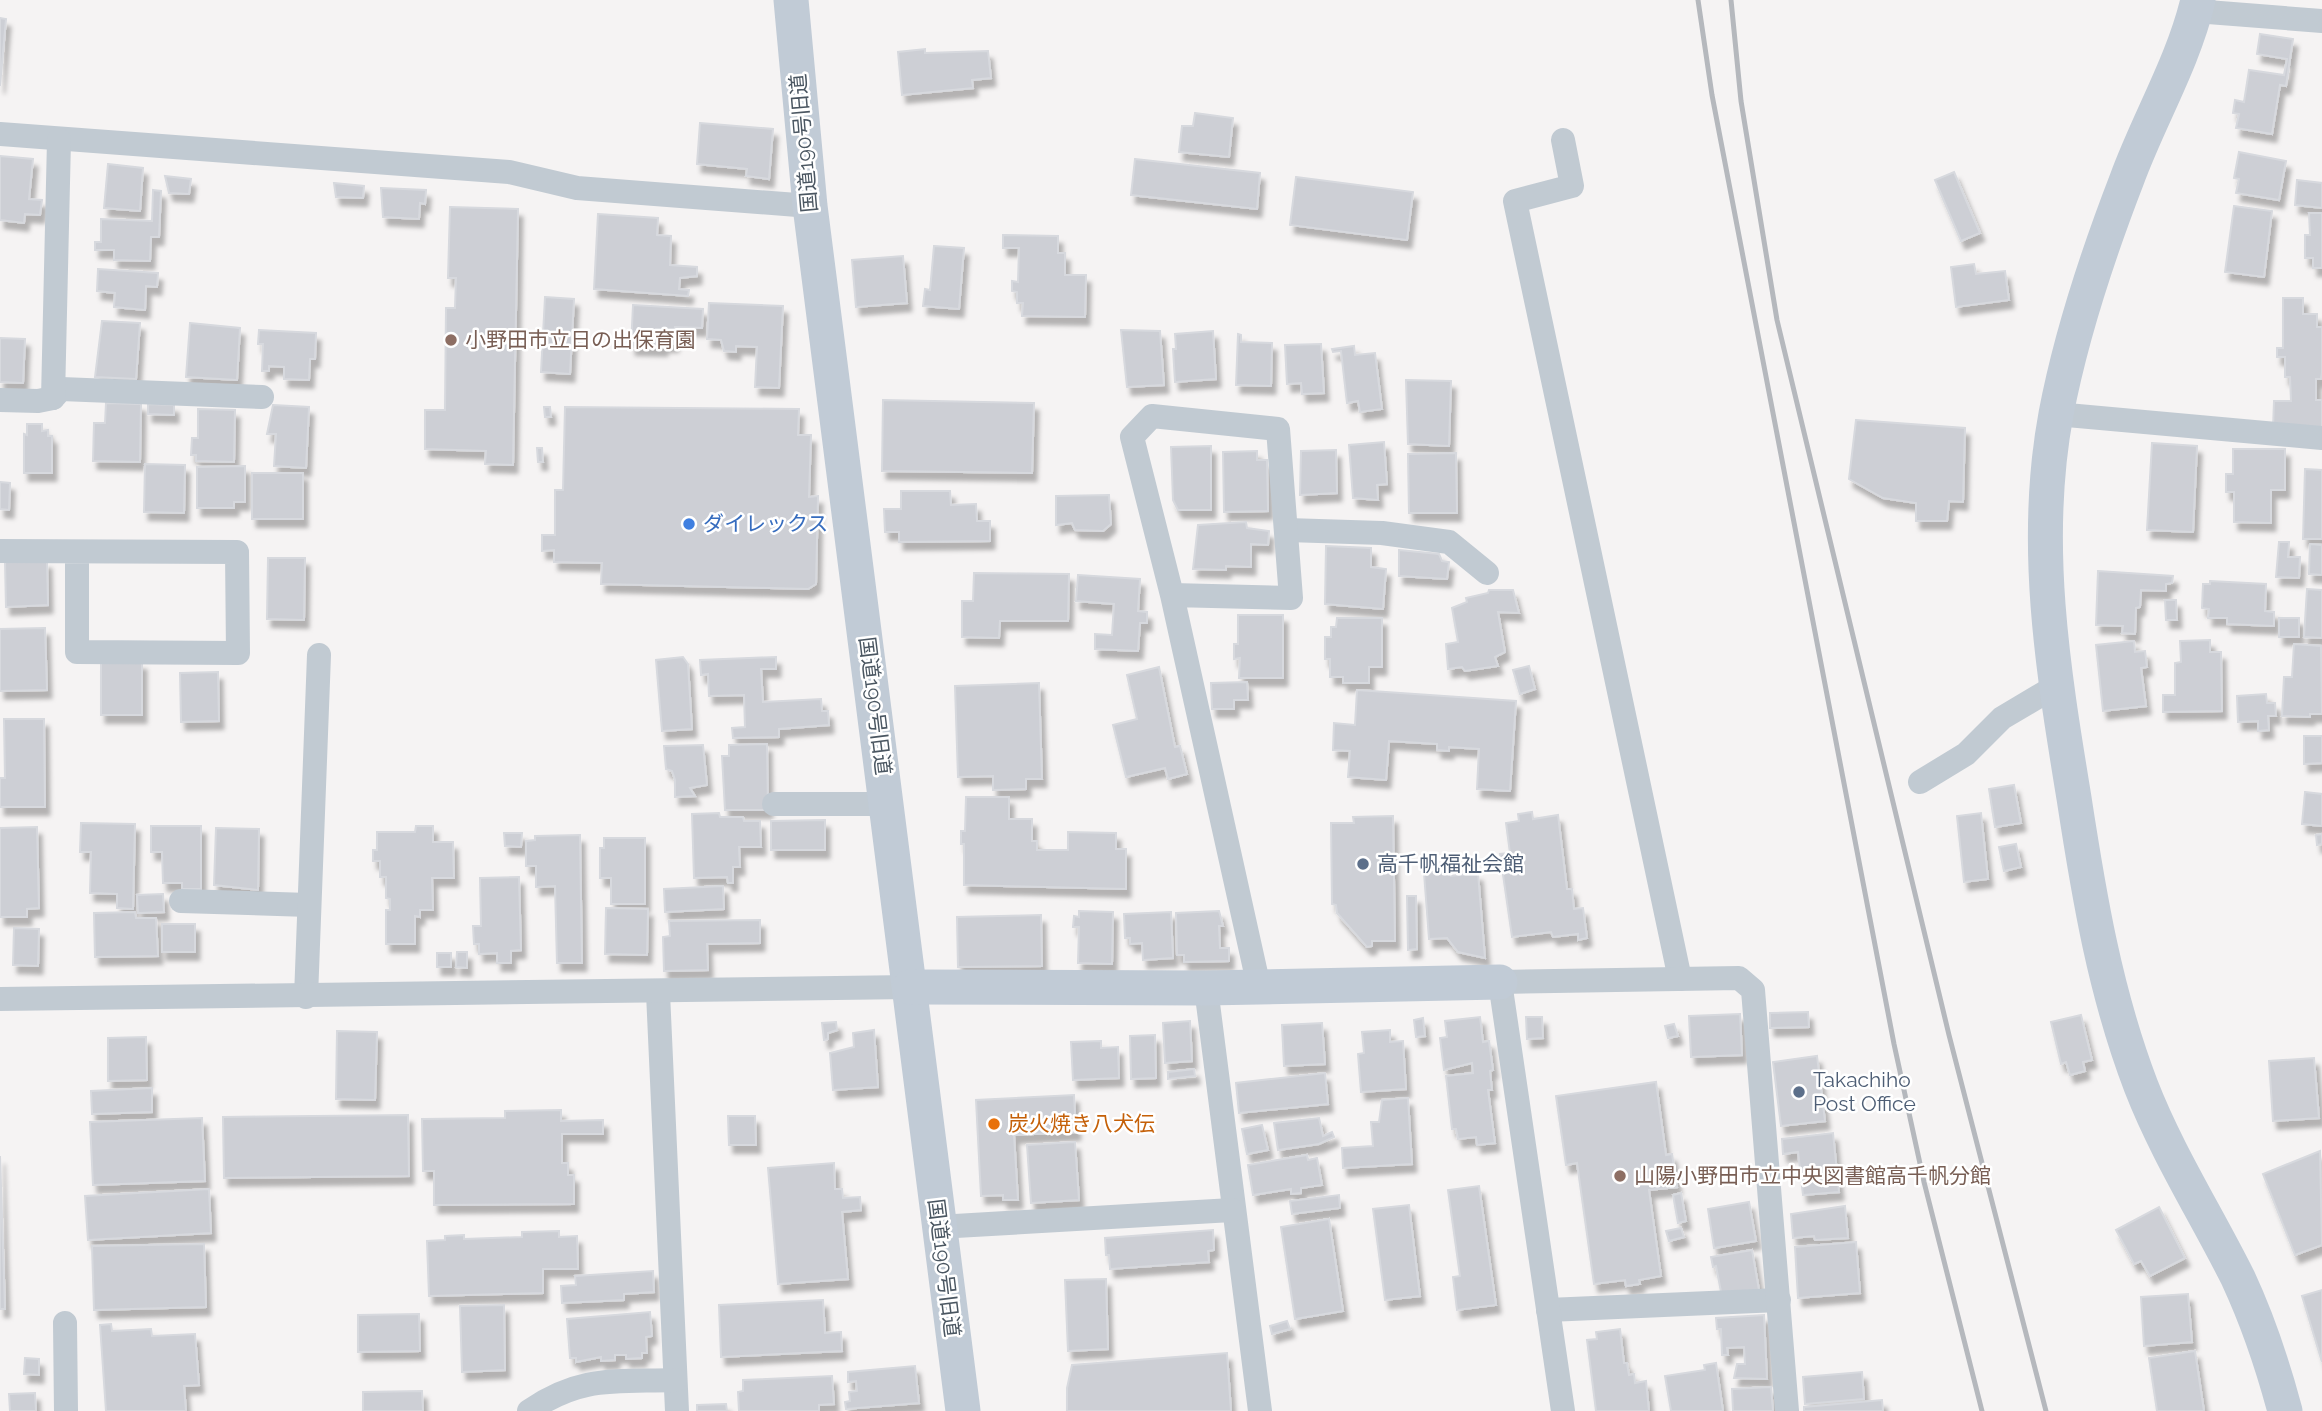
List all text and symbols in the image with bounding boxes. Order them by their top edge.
street label: 国道190号旧道 [785,73,822,213]
place label: 小野田市立日の出保育園 [465,327,696,352]
marker: 小野田市立日の出保育園 [443,332,459,348]
place label: ダイレックス [703,511,828,536]
marker: ダイレックス [681,516,697,532]
street label: 国道190号旧道 [855,635,896,777]
place label: 高千帆福祉会館 [1377,851,1524,876]
marker: 高千帆福祉会館 [1355,856,1371,872]
place label: Takachiho Post Office [1813,1067,1916,1116]
marker: Takachiho Post Office [1791,1084,1807,1100]
place label: 炭火焼き八犬伝 [1008,1111,1155,1136]
marker: 炭火焼き八犬伝 [986,1116,1002,1132]
place label: 山陽小野田市立中央図書館高千帆分館 [1634,1163,1991,1188]
marker: 山陽小野田市立中央図書館高千帆分館 [1612,1168,1628,1184]
street label: 国道190号旧道 [924,1197,965,1339]

